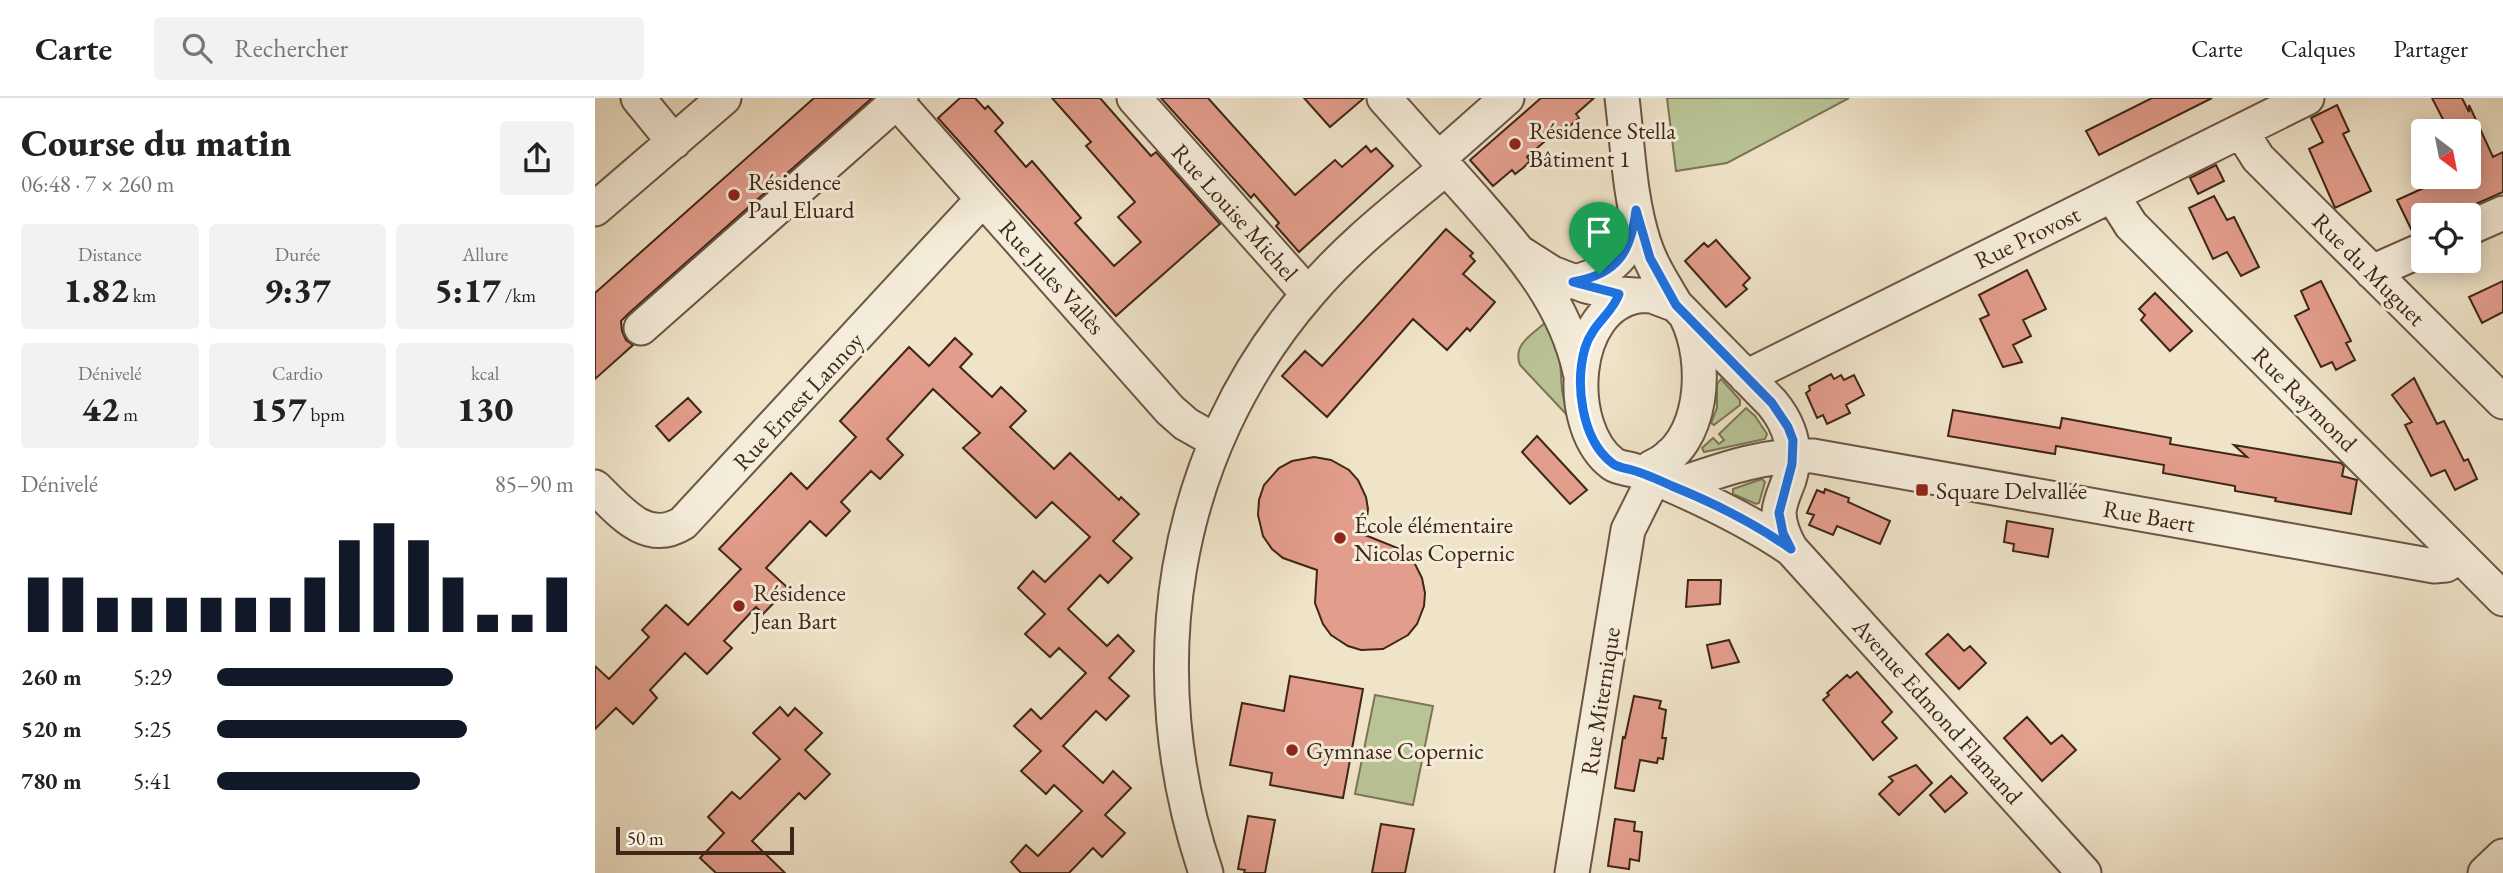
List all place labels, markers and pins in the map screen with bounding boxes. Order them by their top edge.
place label: Résidence Stella Bâtiment 1 [1529,115,1676,174]
marker: Résidence Stella Bâtiment 1 [1507,136,1523,152]
place label: Résidence Paul Eluard [748,166,855,225]
marker: Résidence Paul Eluard [726,187,742,203]
pin [1569,202,1629,274]
place label: Square Delvallée [1936,475,2087,506]
marker: Square Delvallée [1914,482,1930,498]
place label: École élémentaire Nicolas Copernic [1354,509,1515,568]
marker: École élémentaire Nicolas Copernic [1332,530,1348,546]
place label: Résidence Jean Bart [751,577,846,636]
marker: Résidence Jean Bart [731,598,747,614]
place label: Gymnase Copernic [1306,735,1484,766]
marker: Gymnase Copernic [1284,742,1300,758]

